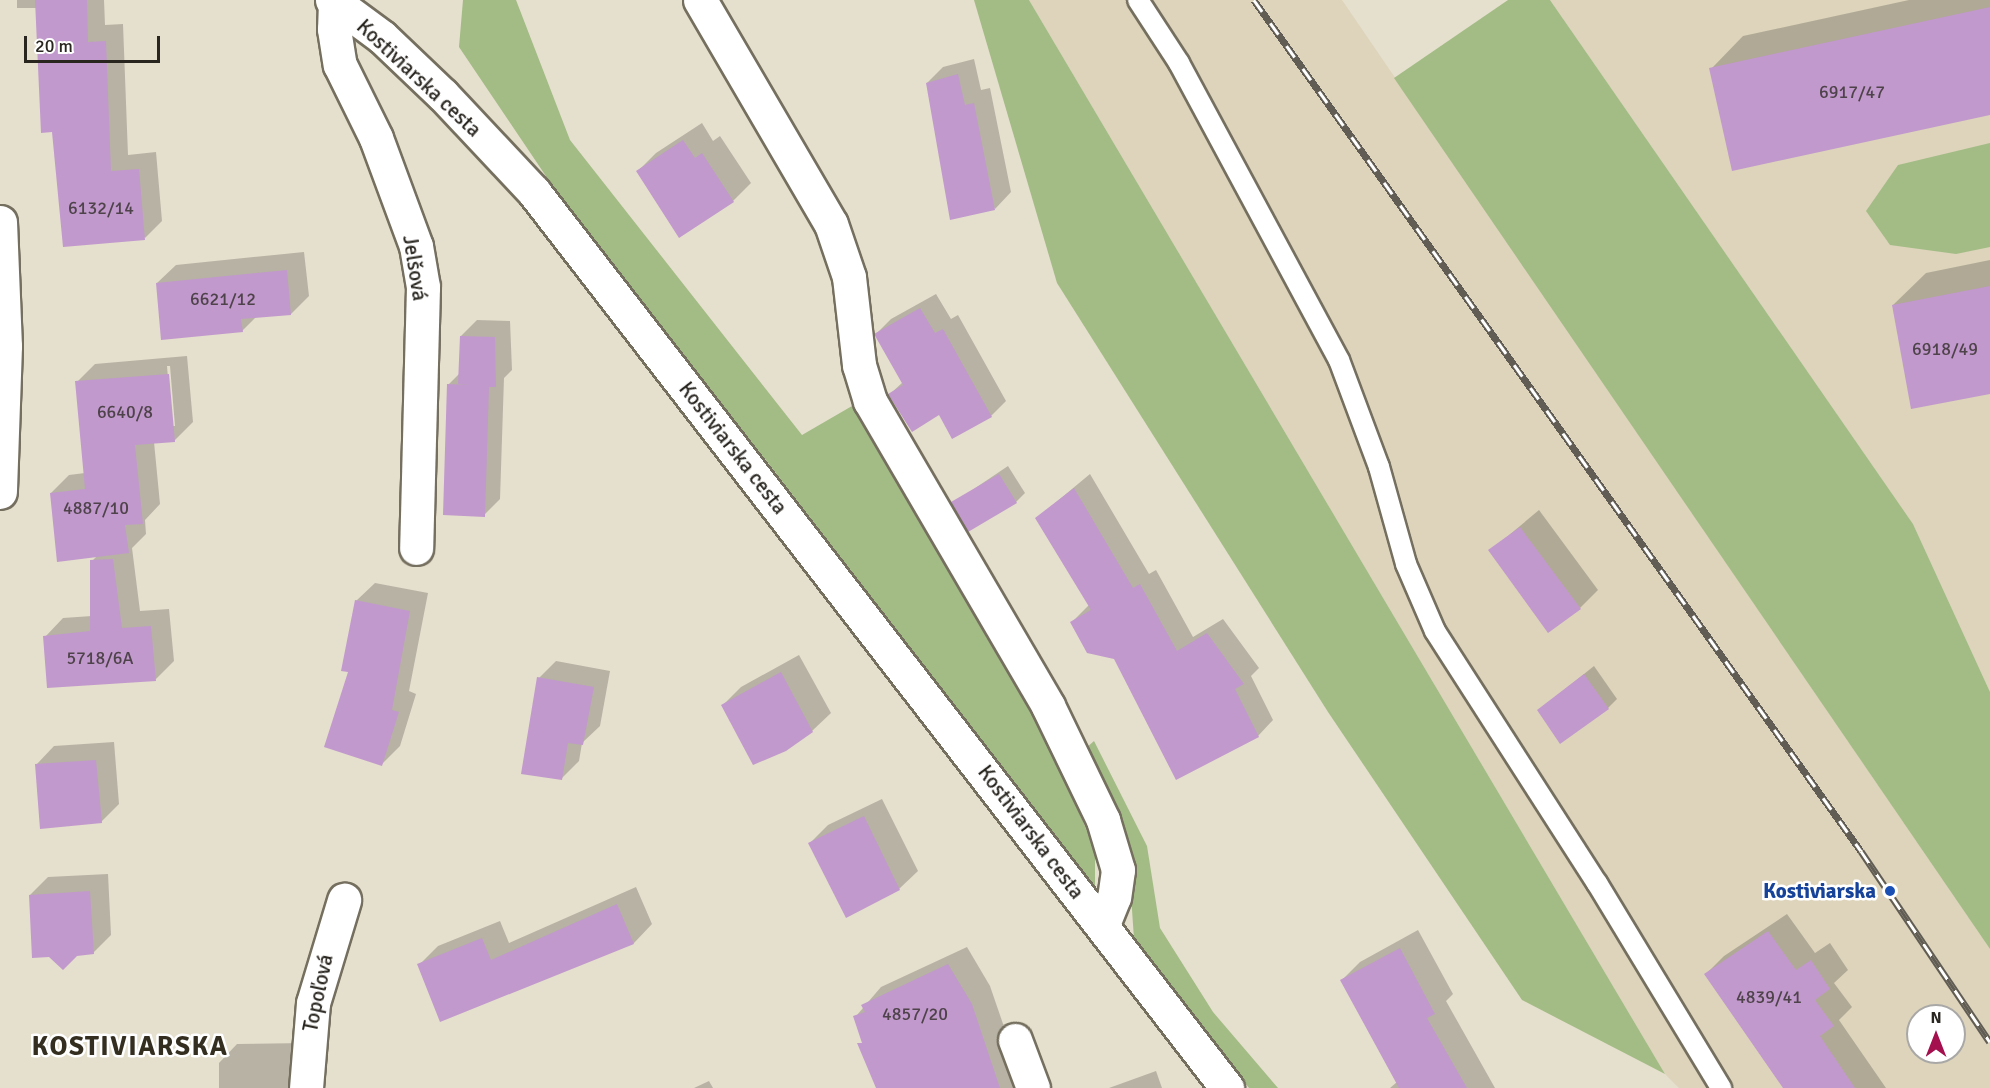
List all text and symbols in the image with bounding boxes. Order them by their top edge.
street label: Kostiviarska cesta [352,14,486,142]
scale bar [27,24,164,62]
text: 20 m [35,35,73,57]
house number: 6917/47 [1819,81,1885,103]
house number: 6132/14 [68,197,134,219]
street label: Jelšová [397,233,433,303]
house number: 6621/12 [190,288,256,310]
house number: 6918/49 [1912,338,1978,360]
street label: Kostiviarska cesta [673,377,793,519]
house number: 6640/8 [97,401,153,423]
house number: 4887/10 [63,497,129,519]
house number: 5718/6A [66,647,134,669]
street label: Kostiviarska cesta [972,760,1090,904]
place label: Kostiviarska [1763,878,1876,904]
marker: Kostiviarska [1881,882,1899,900]
street label: Topoľová [297,952,339,1034]
house number: 4839/41 [1736,986,1802,1008]
house number: 4857/20 [882,1003,948,1025]
north arrow [1906,1004,1966,1064]
text: N [1930,1008,1942,1028]
district label: KOSTIVIARSKA [32,1031,228,1063]

